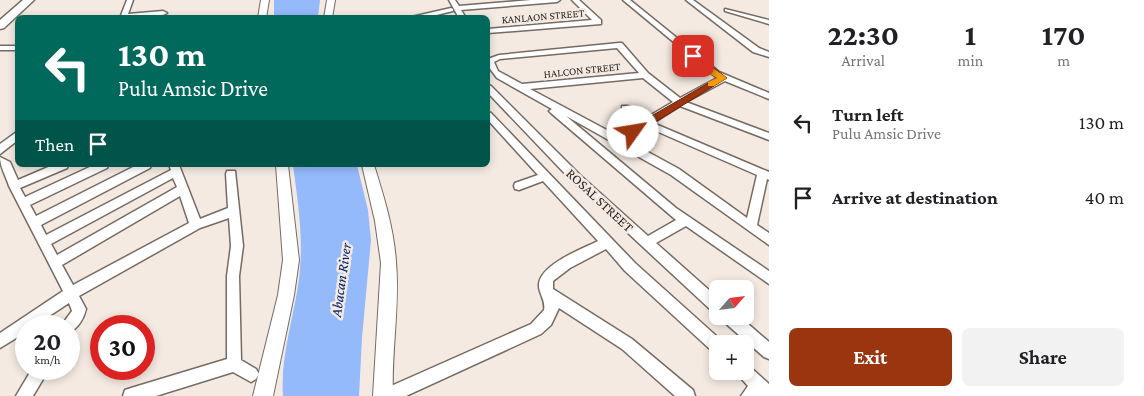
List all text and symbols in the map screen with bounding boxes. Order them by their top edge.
street label: KANLAON STREET [501,6,585,26]
text: 22:30 [828,18,899,51]
text: 1 [965,18,976,51]
text: 170 [1042,18,1085,51]
icon: left [35,35,100,100]
text: 130 m [118,35,206,74]
pin [672,35,714,77]
icon: arrive [679,42,707,70]
text: Arrival [842,52,885,69]
text: min [958,52,983,69]
text: m [1057,52,1070,69]
street label: HALCON STREET [543,60,621,80]
text: Pulu Amsic Drive [118,76,268,101]
text: Turn left [832,104,904,125]
position arrow [606,105,658,157]
icon: left [789,109,817,137]
text: 130 m [1079,112,1124,133]
text: Pulu Amsic Drive [832,125,941,142]
icon: arrive [84,130,112,158]
text: Then [35,134,74,155]
street label: ROSAL STREET [563,165,637,235]
icon: arrive [789,184,817,212]
text: Arrive at destination [832,187,998,208]
text: 40 m [1085,187,1124,208]
water label: Abacan River [328,241,354,319]
north arrow [709,280,754,325]
map controls [709,280,754,380]
speed limit sign: 30 [90,315,155,380]
text: 20 [34,328,61,355]
button: Exit [789,328,952,386]
button: Share [962,328,1124,386]
button: + [709,335,754,380]
text: km/h [35,353,60,367]

